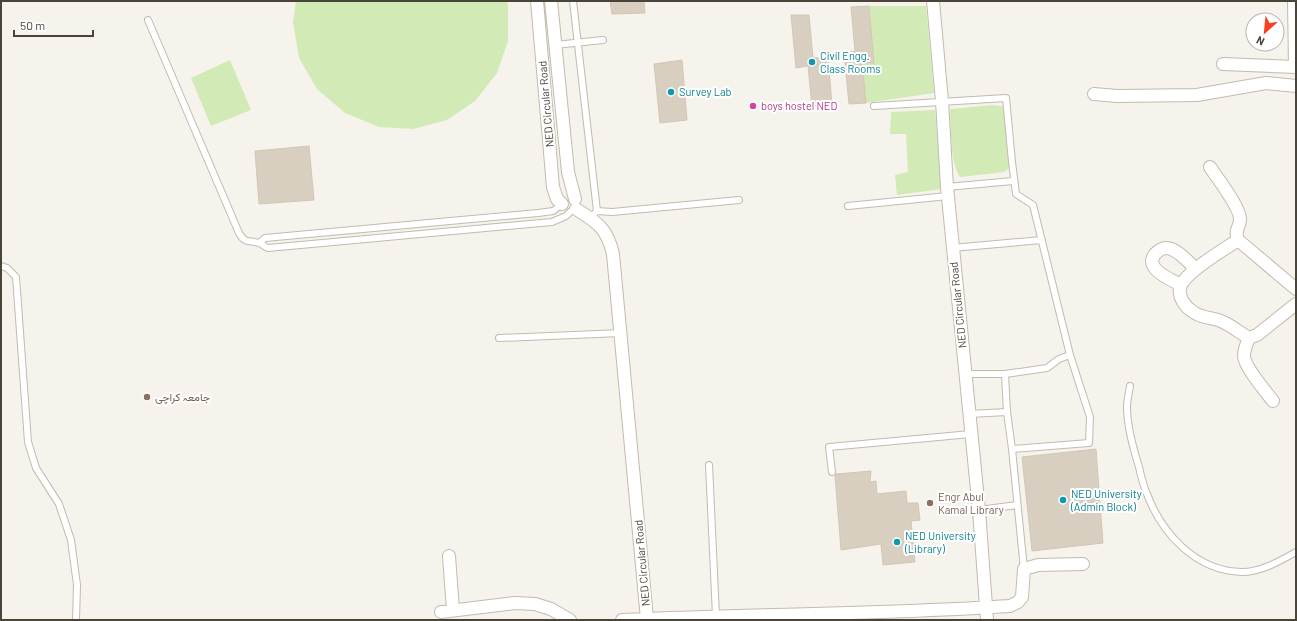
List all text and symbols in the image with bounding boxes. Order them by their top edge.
scale bar [14,12,93,38]
north arrow [1245,12,1285,52]
text: 50 m [20,18,45,32]
text: N [1254,34,1266,49]
place label: Civil Engg. Class Rooms [820,49,881,75]
marker: Civil Engg. Class Rooms [807,57,817,67]
street label: NED Circular Road [535,60,556,148]
place label: Survey Lab [679,85,732,98]
marker: Survey Lab [666,87,676,97]
place label: boys hostel NED [761,99,837,112]
marker: boys hostel NED [748,101,758,111]
street label: NED Circular Road [947,261,968,349]
place label: جامعہ کراچی [155,390,210,405]
marker: جامعہ کراچی [142,392,152,402]
place label: NED University (Admin Block) [1070,487,1142,513]
place label: Engr Abul Kamal Library [938,490,1004,516]
marker: NED University (Admin Block) [1058,495,1068,505]
marker: Engr Abul Kamal Library [925,498,935,508]
street label: NED Circular Road [631,519,652,607]
place label: NED University (Library) [904,529,976,555]
marker: NED University (Library) [892,537,902,547]

